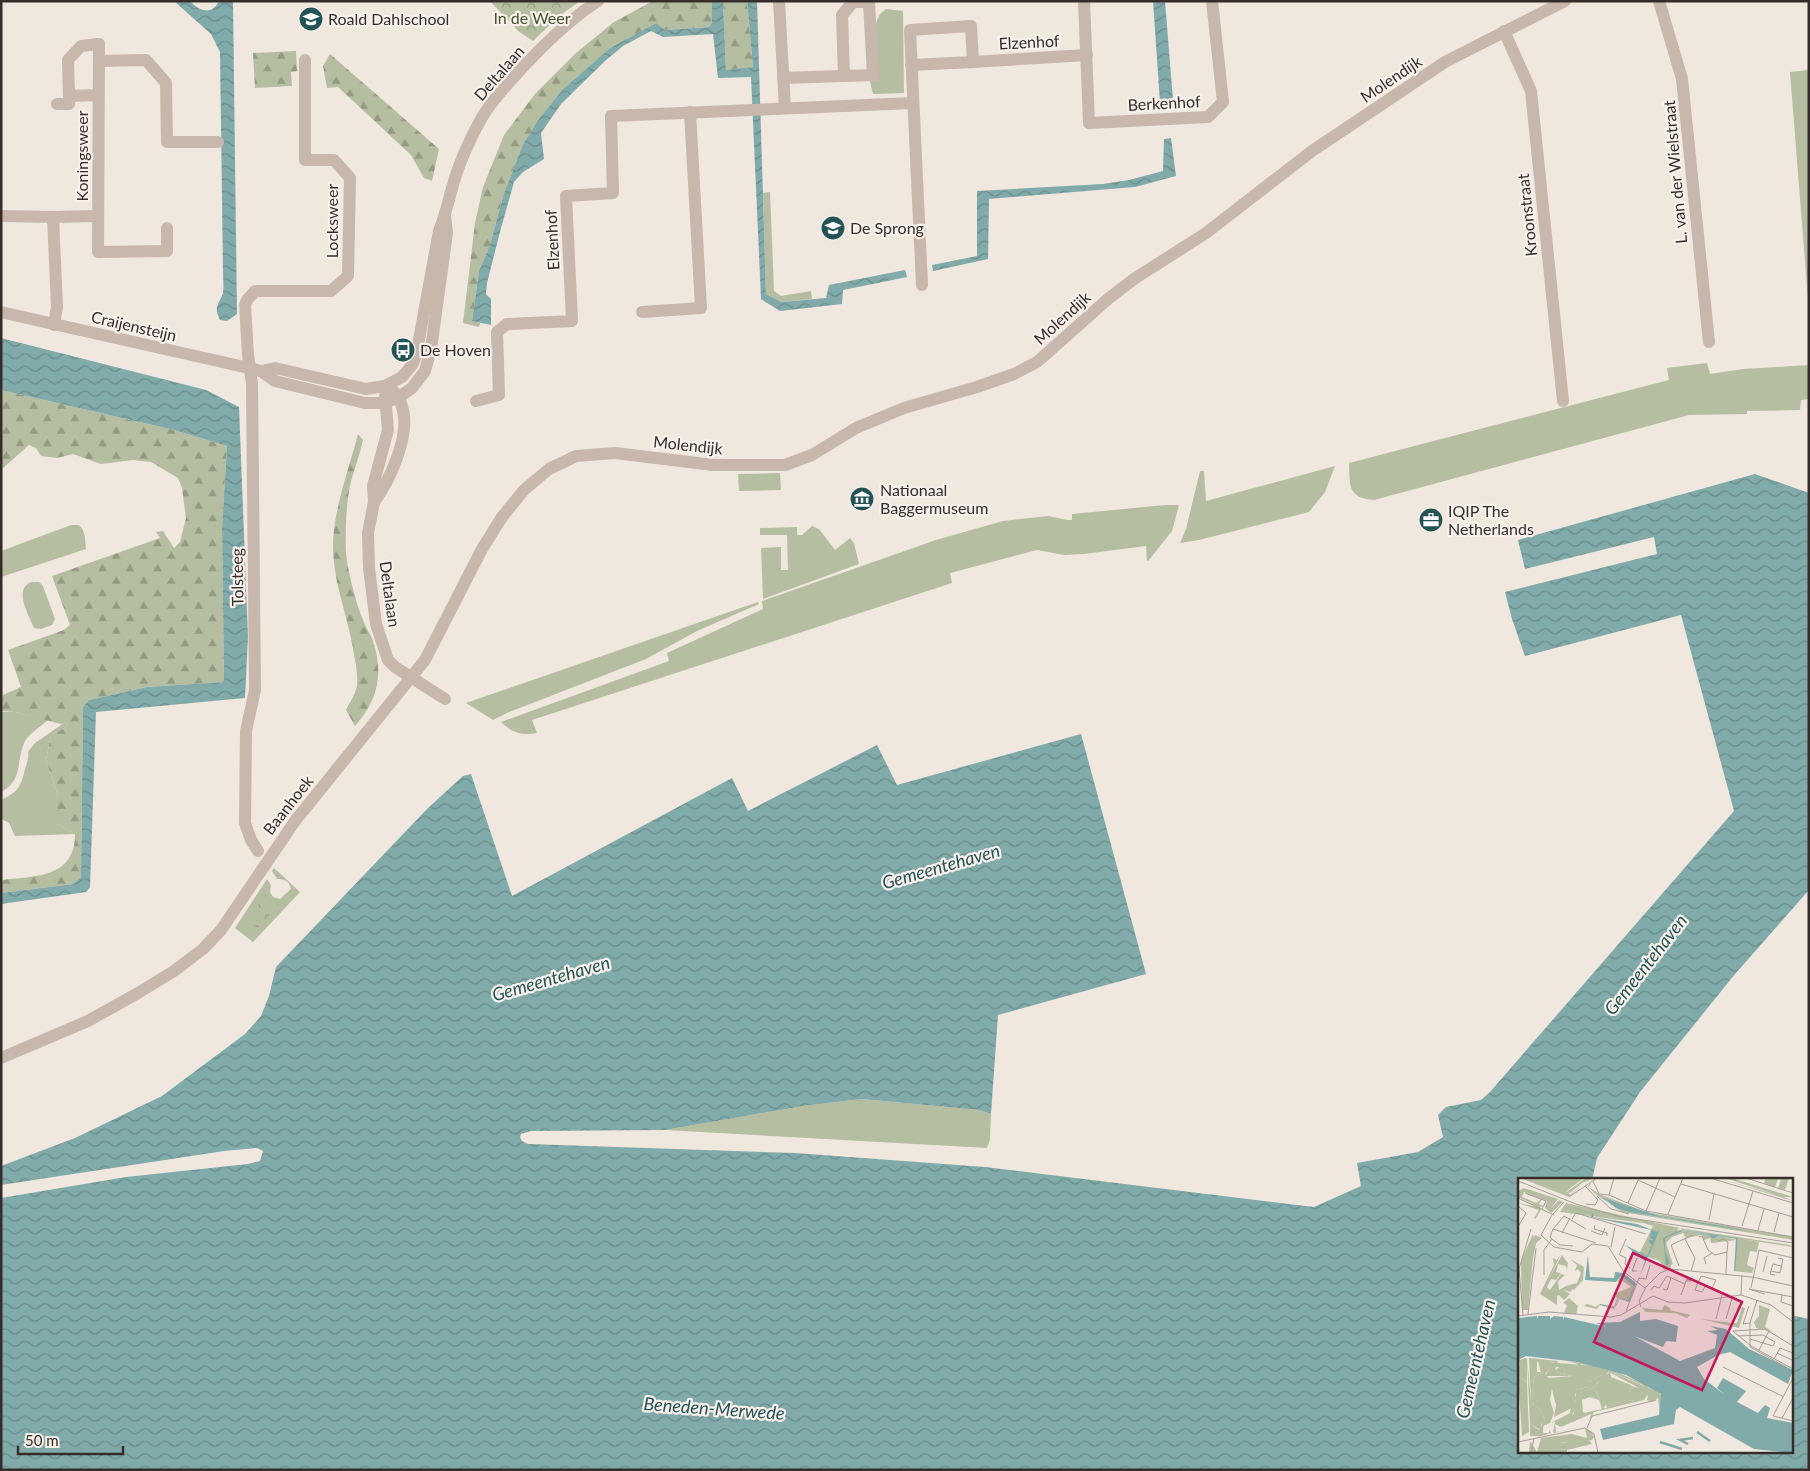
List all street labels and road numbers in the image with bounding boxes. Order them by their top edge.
street label: Elzenhof [998,30,1060,53]
street label: Deltalaan [470,41,528,104]
street label: Molendijk [1357,51,1426,106]
street label: Berkenhof [1127,91,1201,114]
street label: L. van der Wielstraat [1659,99,1690,245]
street label: Koningsweer [72,110,91,202]
street label: Kroonstraat [1513,173,1540,257]
street label: Locksweer [322,184,341,258]
street label: Elzenhof [540,209,563,271]
street label: Molendijk [1029,287,1095,348]
street label: Craijensteijn [90,306,179,345]
street label: Molendijk [652,431,725,458]
street label: Tolsteeg [226,548,247,606]
street label: Deltalaan [376,560,405,628]
street label: Baanhoek [259,771,317,838]

